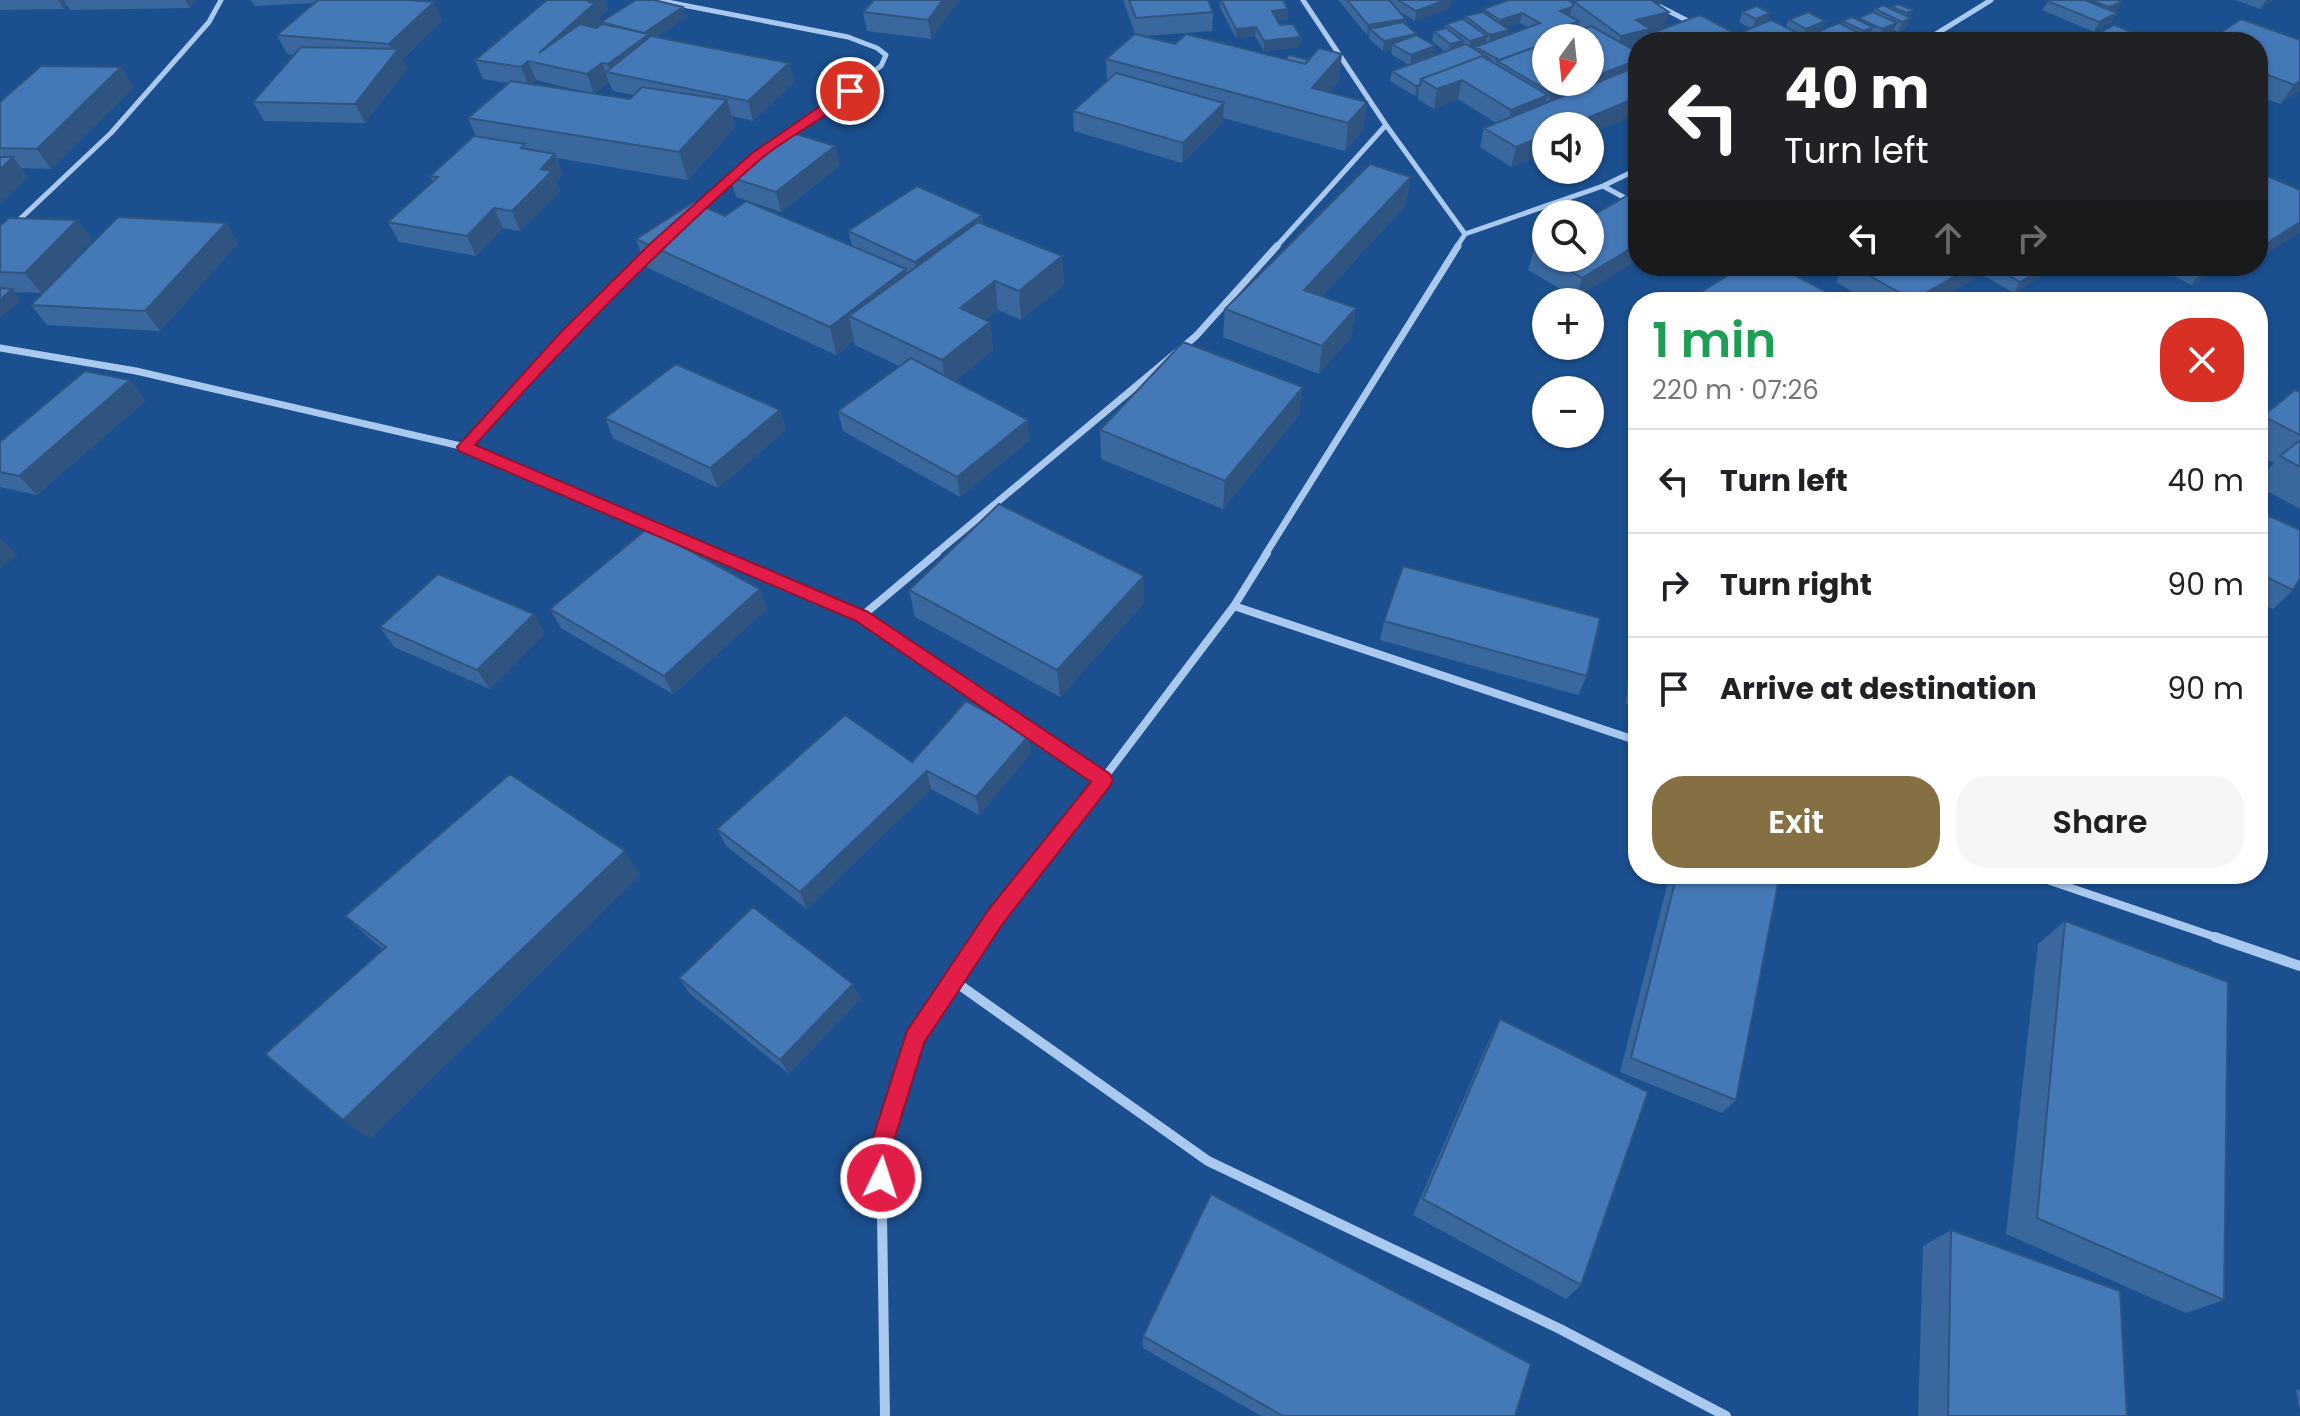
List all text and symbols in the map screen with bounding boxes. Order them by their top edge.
north arrow [1532,24,1604,96]
map controls [1532,24,1604,448]
text: 40 m [1784,49,1930,128]
pin [816,57,884,125]
icon: left [1652,64,1756,168]
icon: arrive [828,69,872,113]
button: sound [1532,112,1604,184]
text: Turn left [1784,125,1929,176]
button: search [1532,200,1604,272]
icon: left [1842,216,1886,260]
icon: ahead [1926,216,1970,260]
icon: right [2010,216,2054,260]
button: + [1532,288,1604,360]
text: 1 min [1652,307,1776,374]
button: close [2160,318,2244,402]
text: 220 m · 07:26 [1652,372,1819,408]
button: − [1532,376,1604,448]
icon: left [1652,459,1696,503]
text: Turn left [1720,459,1848,502]
text: 40 m [2167,459,2244,502]
icon: right [1652,563,1696,607]
text: Turn right [1720,563,1872,606]
text: 90 m [2167,563,2244,606]
icon: arrive [1652,667,1696,711]
text: Arrive at destination [1720,667,2037,710]
text: 90 m [2167,667,2244,710]
button: Exit [1652,776,1940,868]
button: Share [1956,776,2244,868]
position arrow [839,1136,923,1220]

